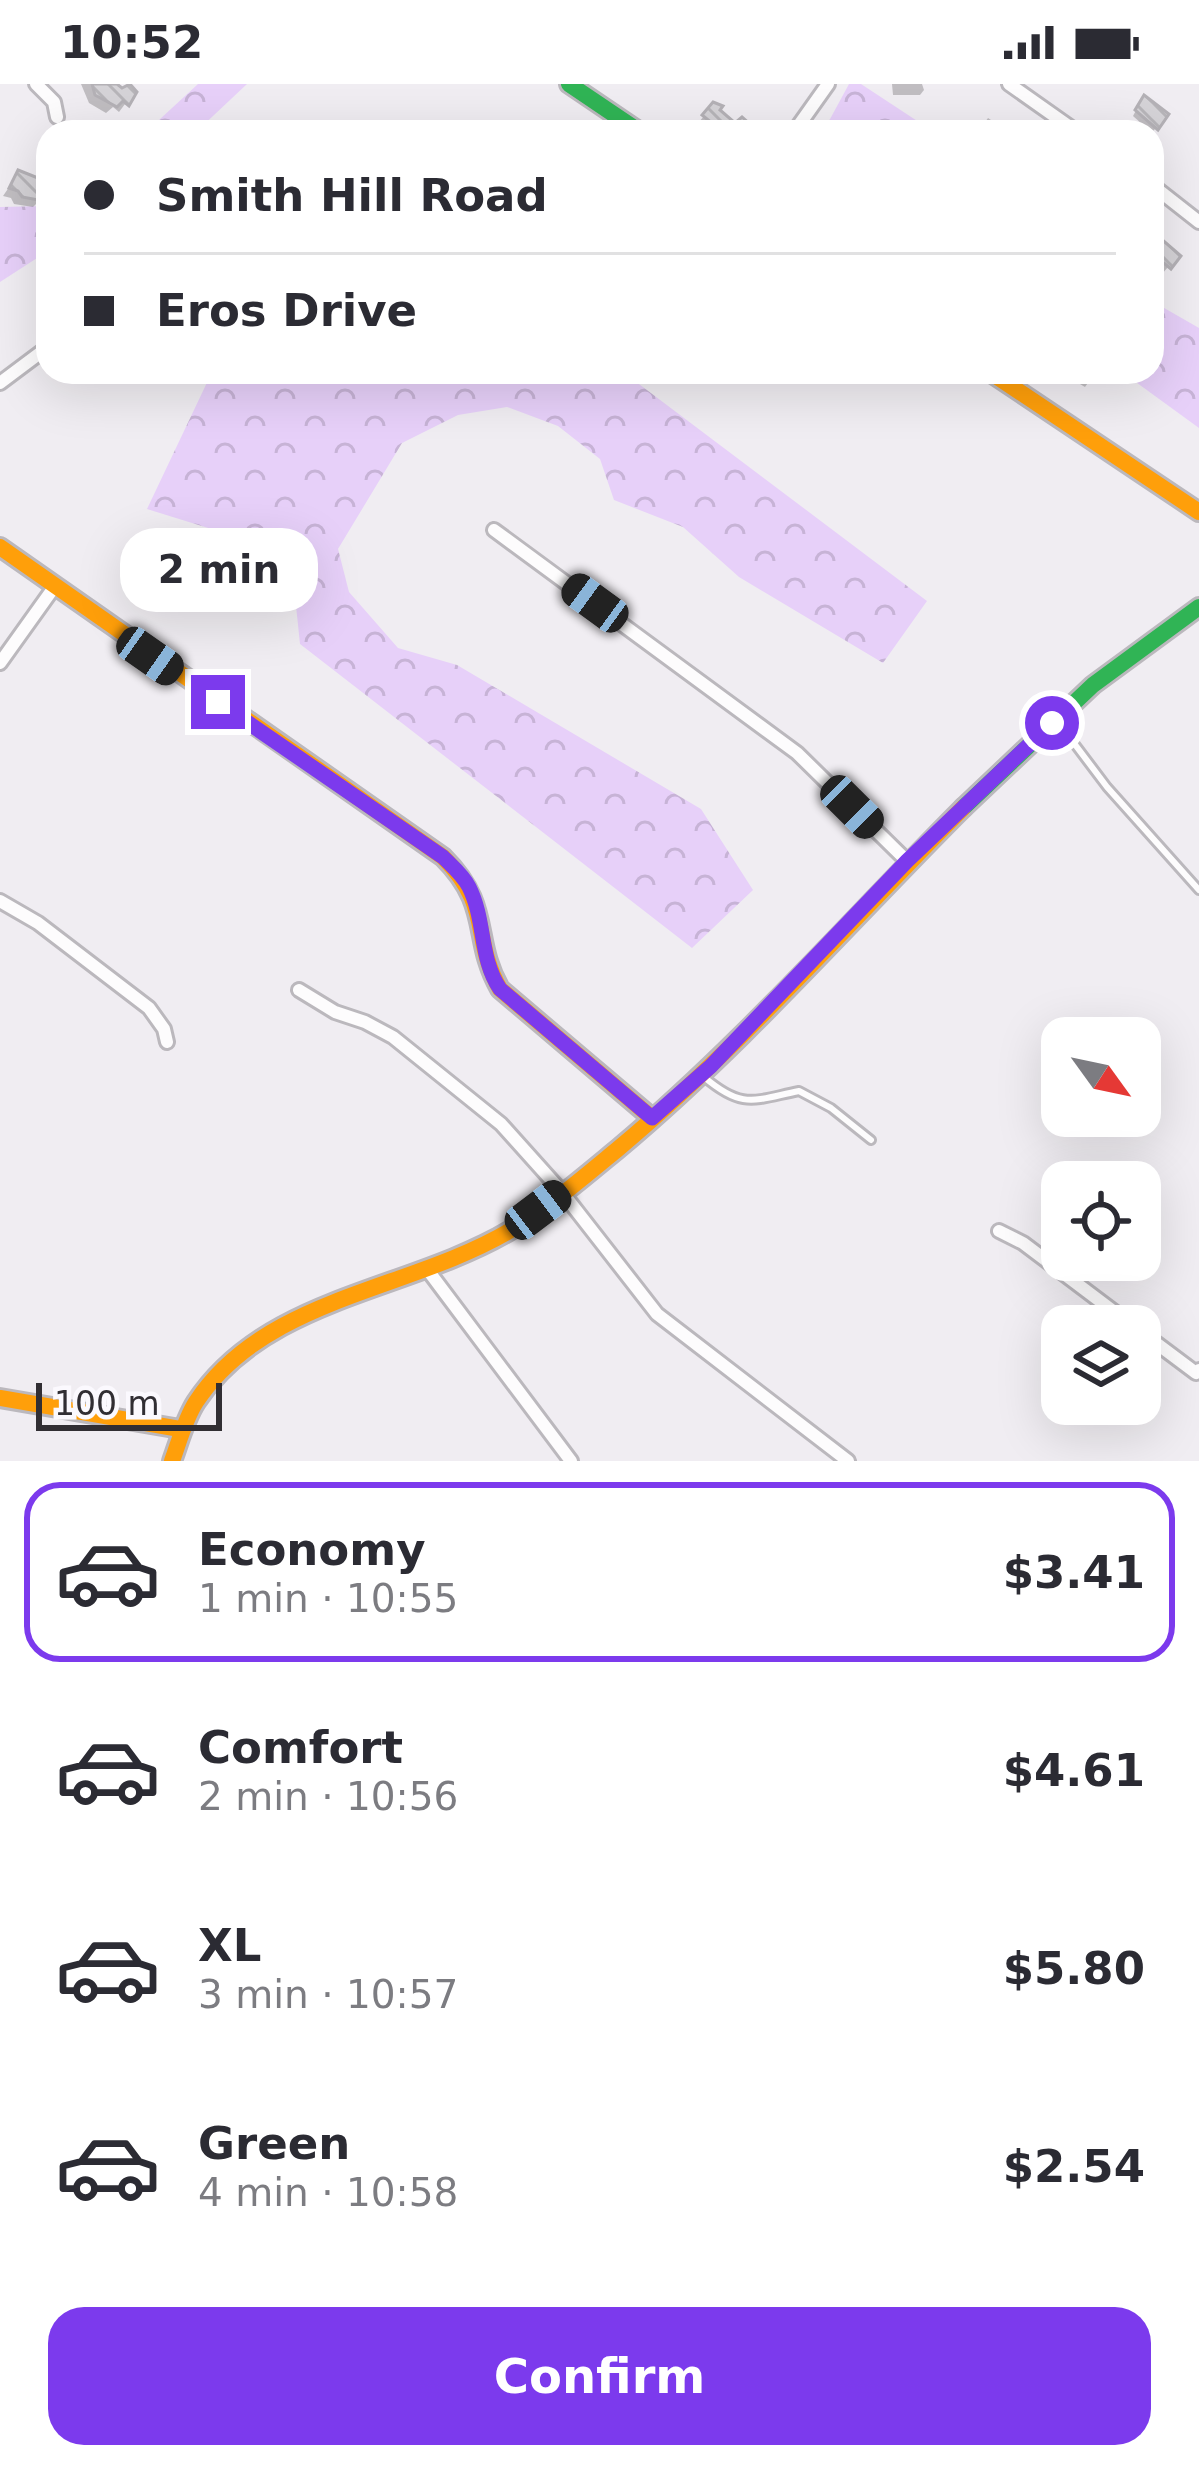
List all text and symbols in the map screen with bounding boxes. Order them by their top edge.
text: 10:52 [60,16,203,69]
text: Smith Hill Road [156,169,548,222]
text: Eros Drive [156,284,417,337]
callout: 2 min [119,528,317,612]
text: 2 min [158,547,280,592]
car [555,567,635,639]
car [110,621,190,691]
route end [191,675,245,729]
route start [1025,696,1079,750]
car [814,769,890,845]
north arrow [1041,1017,1161,1137]
map controls [1041,1017,1161,1425]
button: locate [1041,1161,1161,1281]
car [498,1174,578,1246]
button: layers [1041,1305,1161,1425]
scale bar [36,1377,222,1430]
text: 100 m [54,1384,160,1423]
icon: car [54,1518,162,1626]
text: Economy [198,1523,426,1576]
text: $3.41 [1003,1546,1145,1599]
text: 1 min · 10:55 [198,1576,458,1621]
icon: car [54,1716,162,1824]
text: Comfort [198,1721,403,1774]
text: $4.61 [1003,1744,1145,1797]
text: 2 min · 10:56 [198,1774,458,1819]
icon: car [54,1914,162,2022]
text: XL [198,1919,261,1972]
text: $5.80 [1003,1942,1145,1995]
text: 3 min · 10:57 [198,1972,458,2017]
icon: car [54,2112,162,2220]
text: Green [198,2117,350,2170]
text: $2.54 [1003,2140,1145,2193]
text: 4 min · 10:58 [198,2170,458,2215]
button: Confirm [48,2307,1151,2445]

